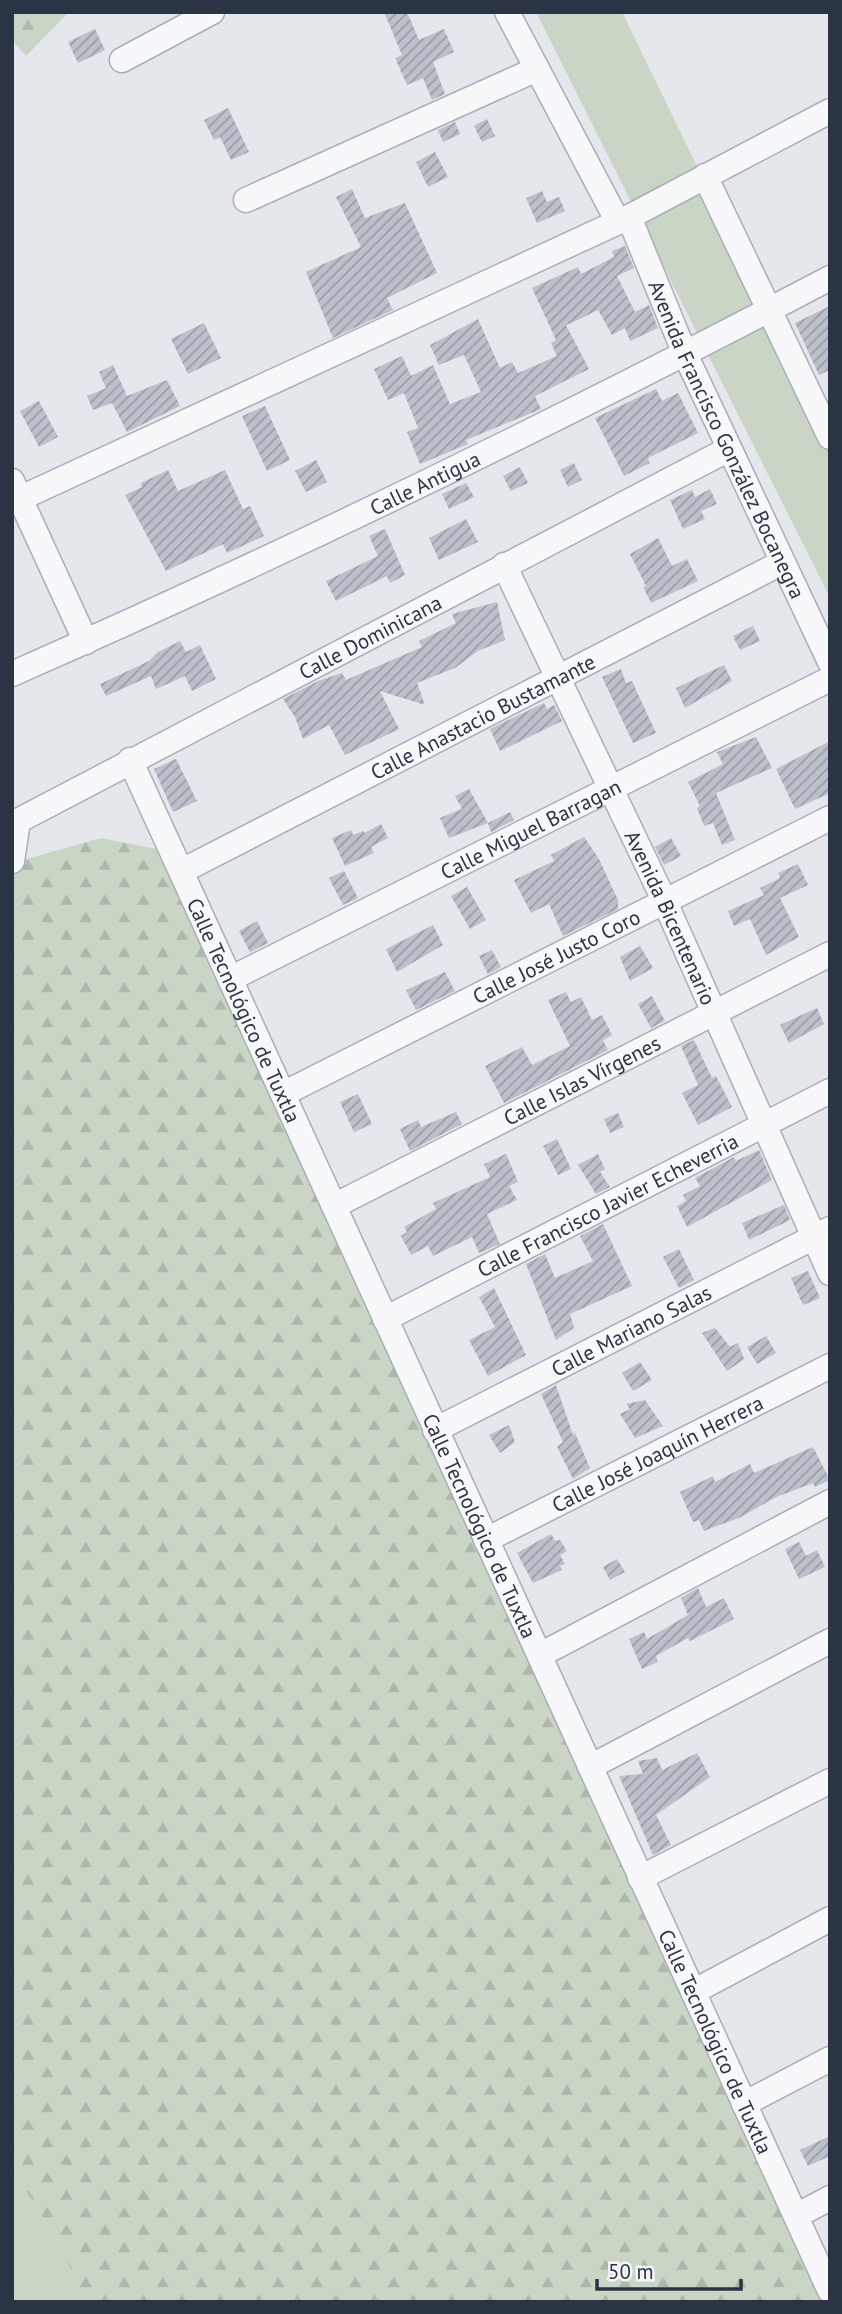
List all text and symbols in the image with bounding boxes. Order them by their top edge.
street label: Avenida Francisco González Bocanegra [643,276,812,603]
street label: Calle Antigua [365,445,485,521]
street label: Calle Dominicana [294,588,446,685]
street label: Calle Anastacio Bustamante [366,647,600,785]
street label: Calle Miguel Barragan [436,772,625,885]
street label: Avenida Bicentenario [619,826,722,1009]
street label: Calle Tecnológico de Tuxtla [181,893,307,1127]
street label: Calle José Justo Coro [468,903,644,1010]
street label: Calle Islas Vírgenes [499,1029,665,1131]
street label: Calle Francisco Javier Echeverria [473,1127,742,1283]
street label: Calle Mariano Salas [546,1278,716,1382]
street label: Calle José Joaquín Herrera [547,1389,768,1518]
street label: Calle Tecnológico de Tuxtla [417,1409,543,1642]
street label: Calle Tecnológico de Tuxtla [653,1925,779,2158]
scale bar [597,2248,740,2292]
text: 50 m [608,2258,654,2285]

